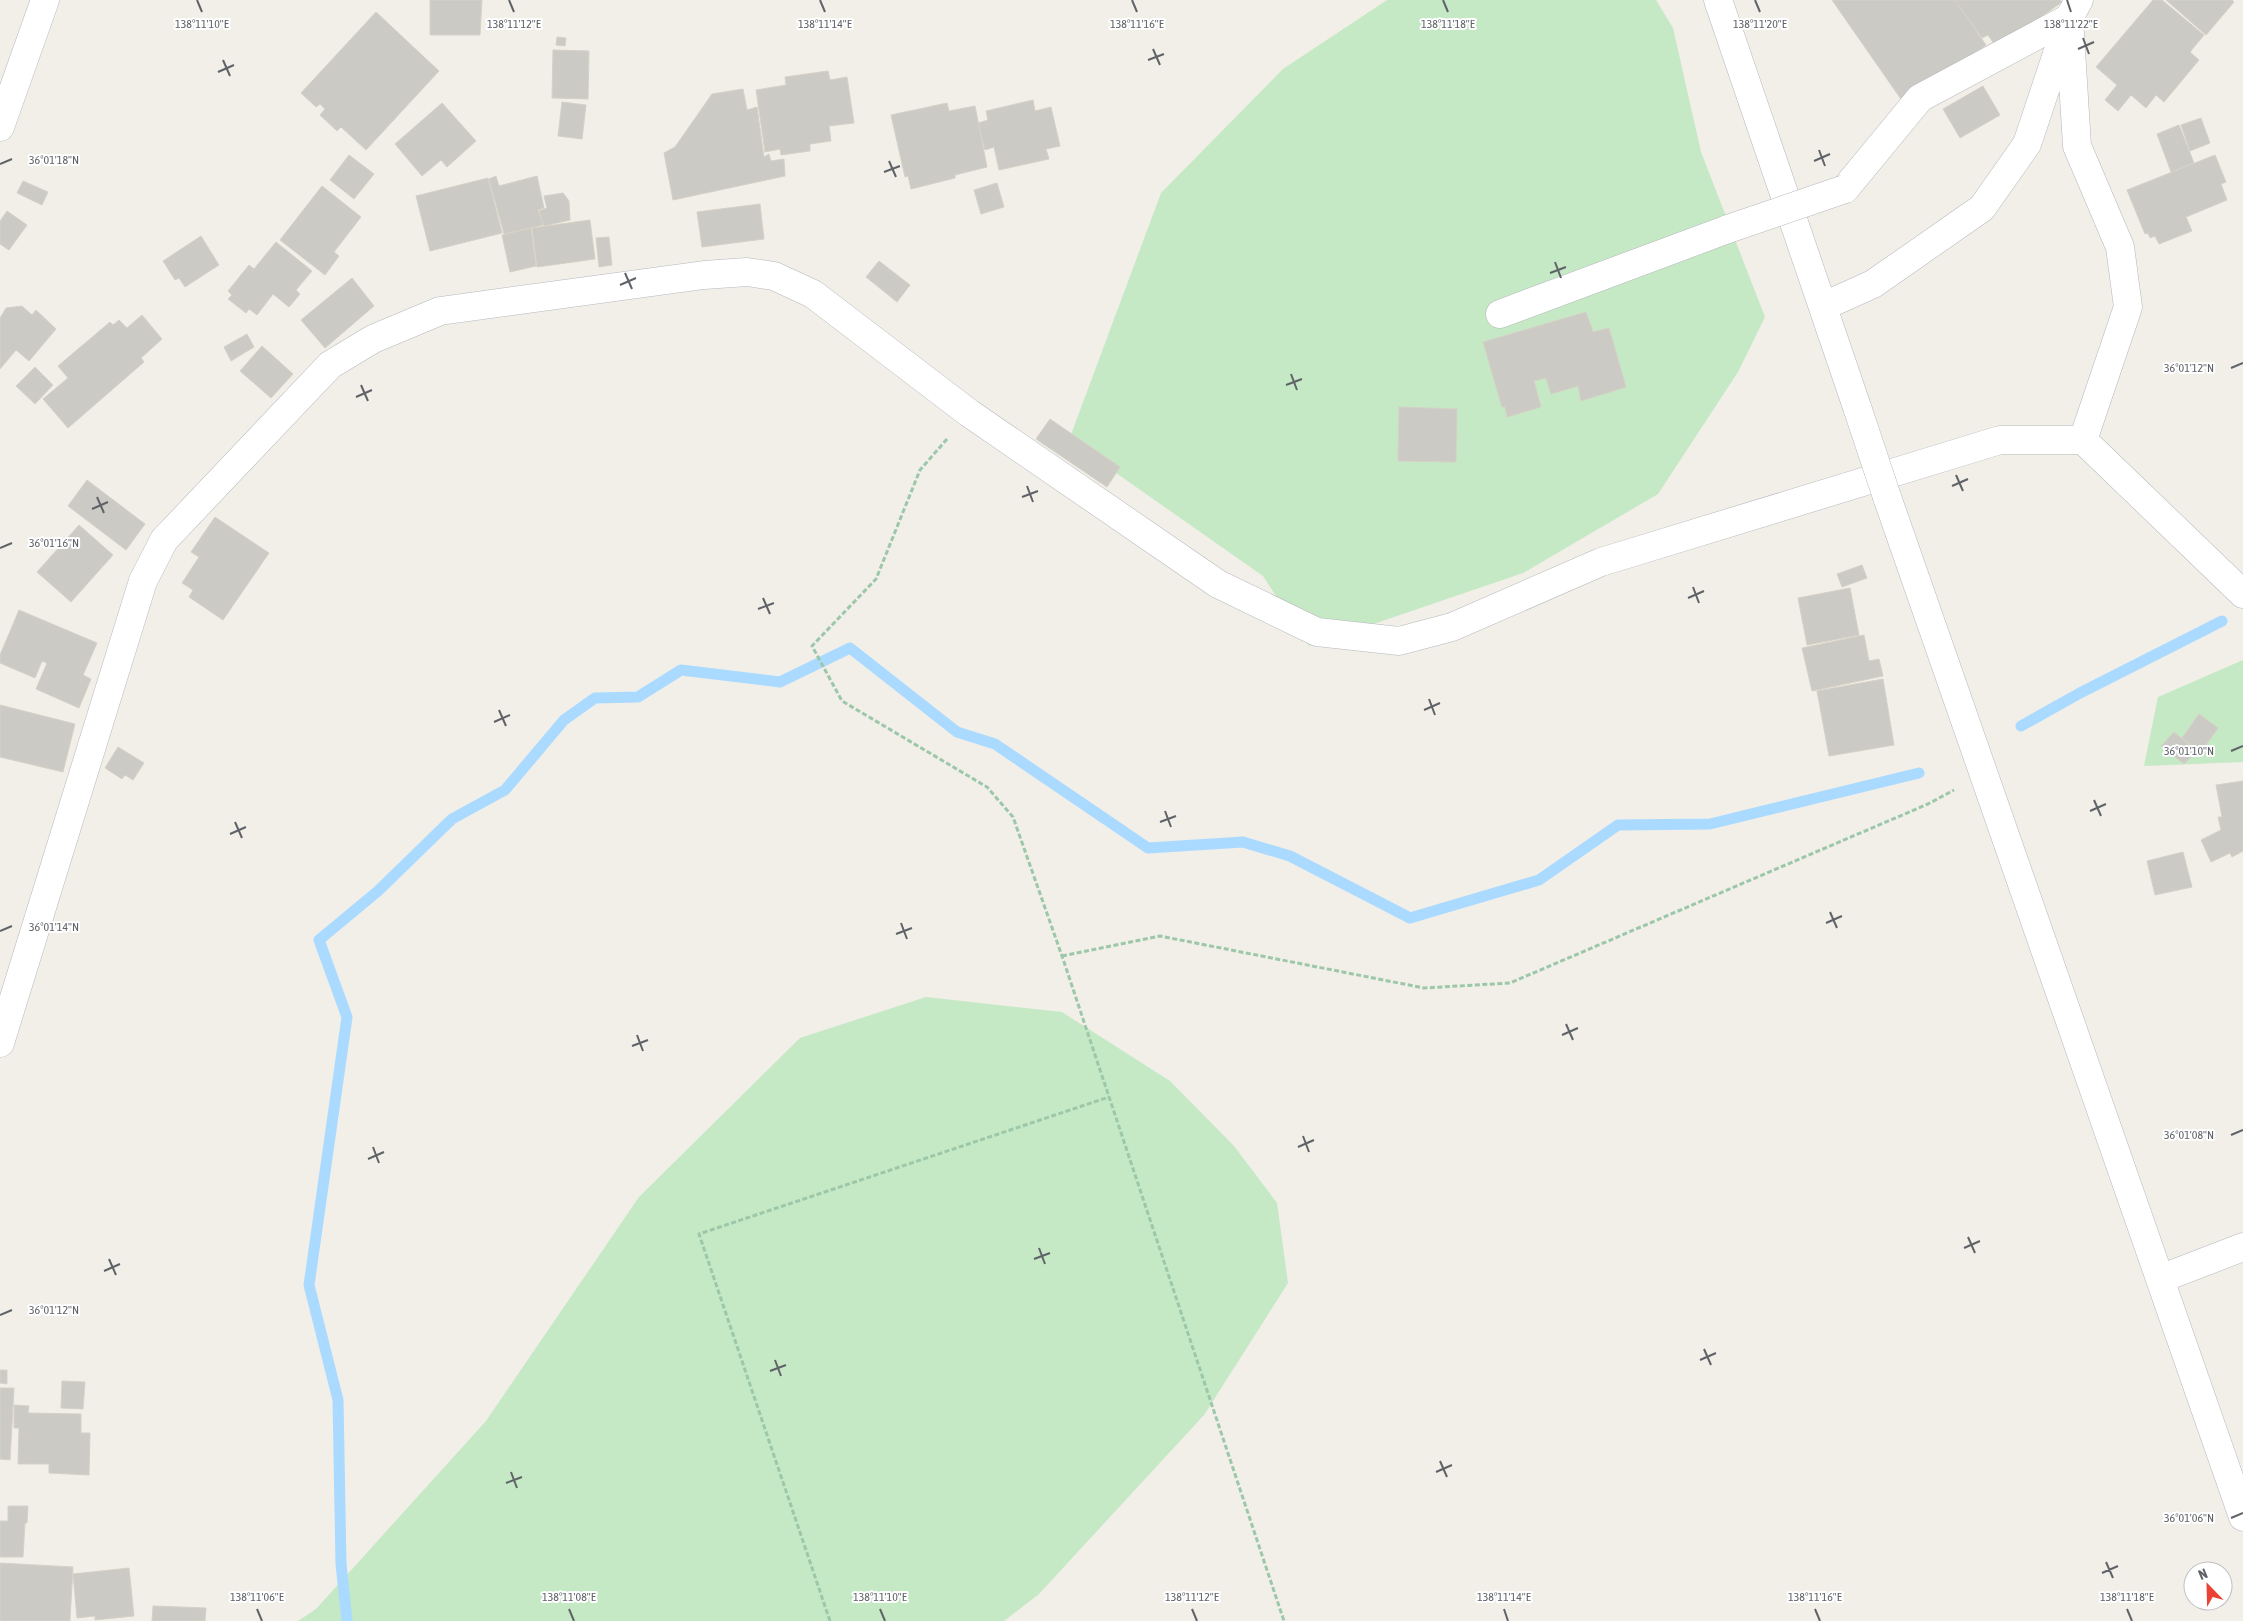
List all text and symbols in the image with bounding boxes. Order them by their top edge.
text: 138°11'10"E [175,17,229,31]
text: 138°11'12"E [487,17,541,31]
text: 138°11'14"E [798,17,852,31]
text: 138°11'16"E [1110,17,1164,31]
text: 138°11'18"E [1421,17,1475,31]
text: 138°11'20"E [1733,17,1787,31]
text: 138°11'22"E [2044,17,2098,31]
text: 36°01'18"N [29,153,79,167]
text: 36°01'12"N [2164,361,2214,375]
text: 36°01'16"N [29,536,79,550]
text: 36°01'10"N [2164,744,2214,758]
text: 36°01'14"N [29,920,79,934]
text: 36°01'08"N [2164,1128,2214,1142]
text: 36°01'12"N [29,1303,79,1317]
text: 36°01'06"N [2164,1511,2214,1525]
north arrow [2183,1561,2233,1611]
text: N [2196,1565,2210,1583]
text: 138°11'06"E [230,1590,284,1604]
text: 138°11'08"E [542,1590,596,1604]
text: 138°11'10"E [853,1590,907,1604]
text: 138°11'12"E [1165,1590,1219,1604]
text: 138°11'14"E [1477,1590,1531,1604]
text: 138°11'16"E [1788,1590,1842,1604]
text: 138°11'18"E [2100,1590,2154,1604]

